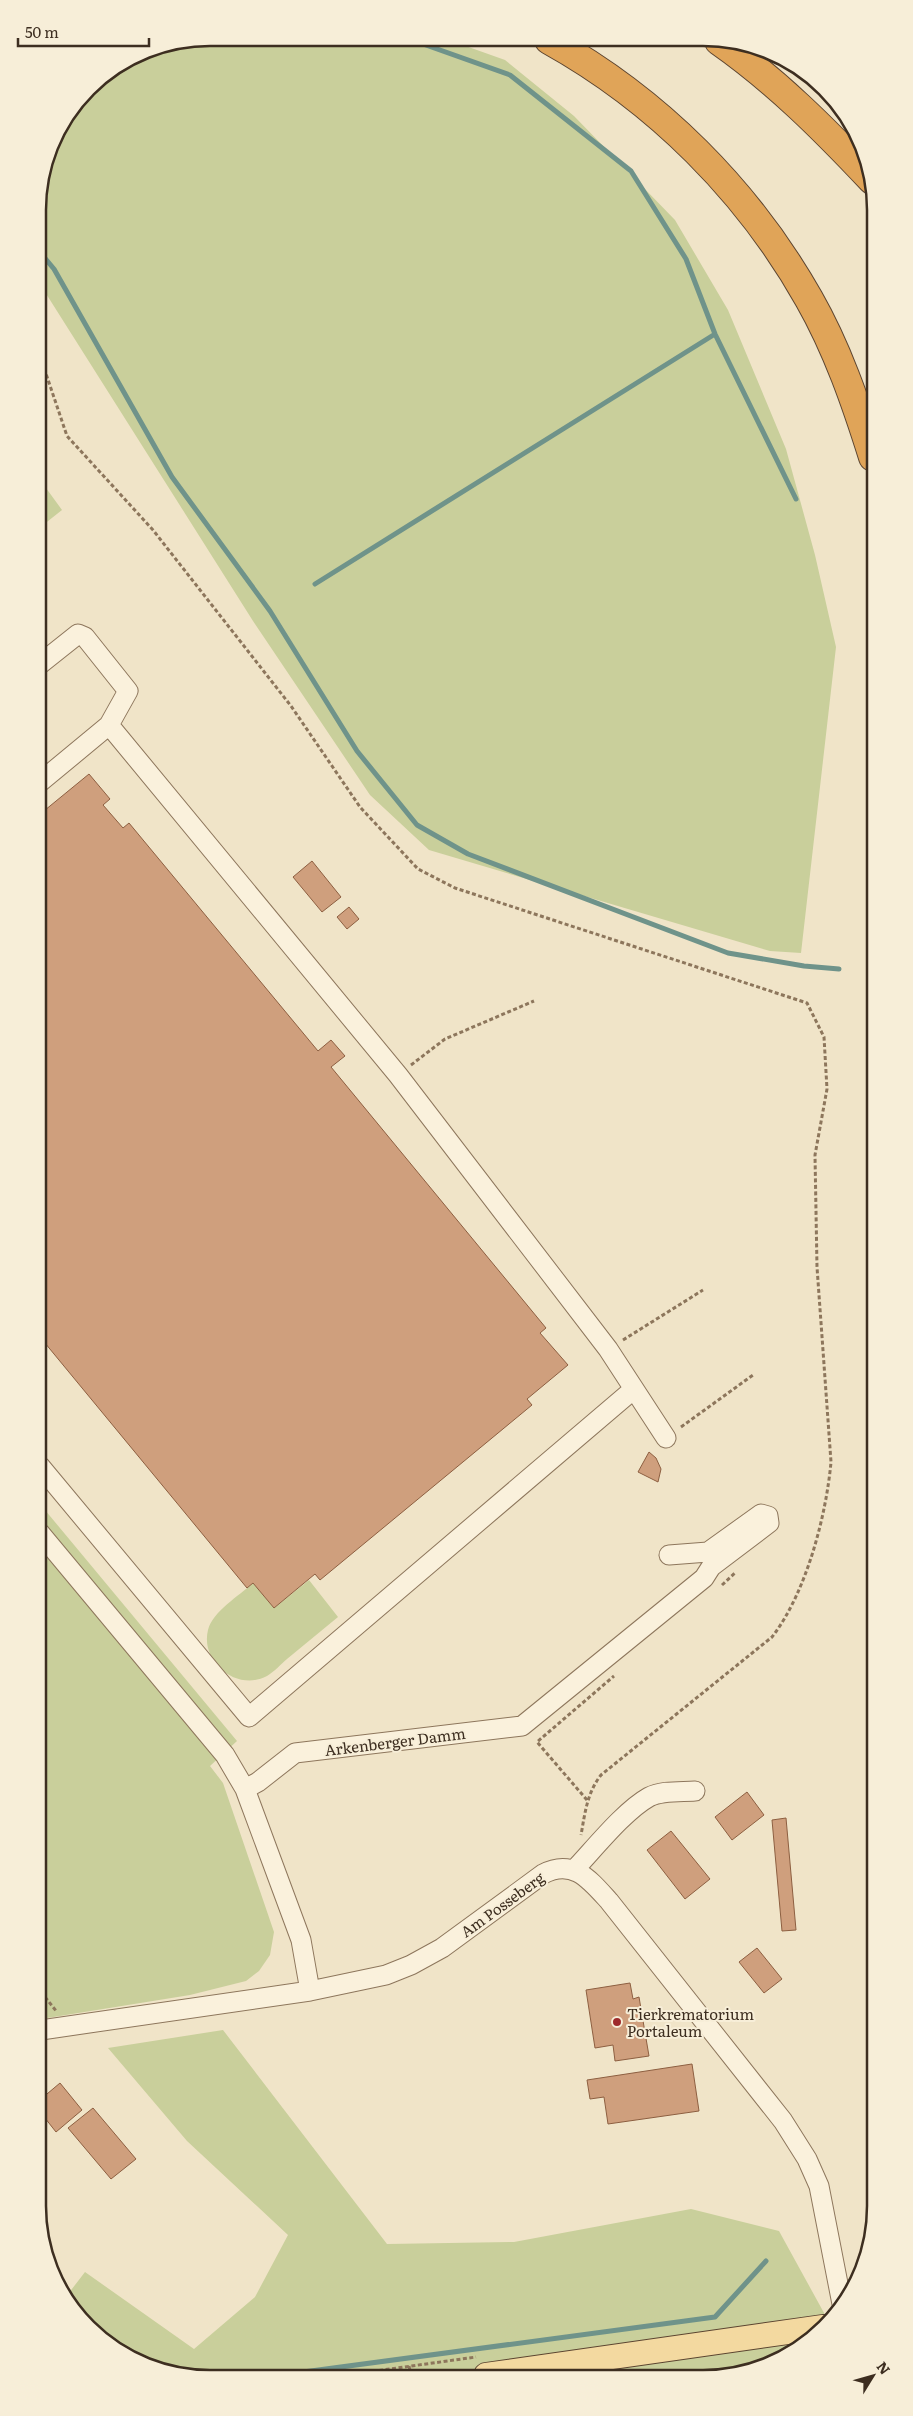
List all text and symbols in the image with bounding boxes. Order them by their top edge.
scale bar [18,15,149,47]
text: 50 m [25,20,59,43]
street label: Arkenberger Damm [323,1721,467,1761]
street label: Am Posseberg [455,1865,549,1942]
place label: Tierkrematorium Portaleum [627,2002,754,2042]
marker: Tierkrematorium Portaleum [611,2016,623,2028]
north arrow [848,2351,898,2401]
text: N [873,2357,896,2378]

